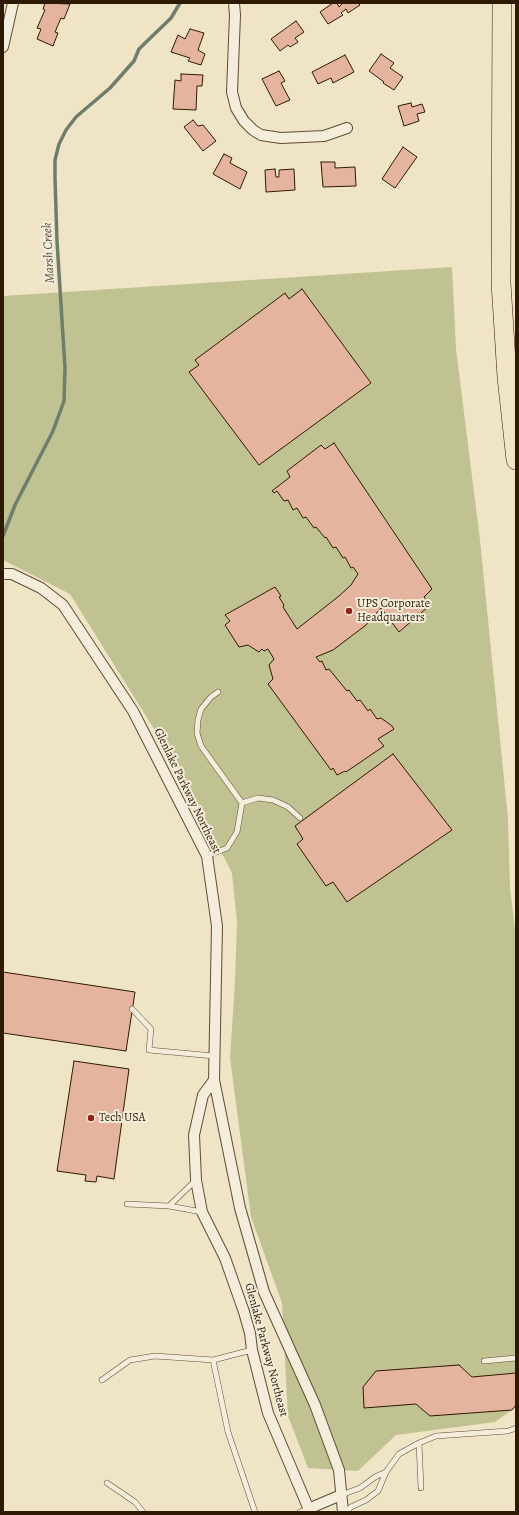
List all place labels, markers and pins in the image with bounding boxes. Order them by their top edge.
place label: UPS Corporate Headquarters [357,597,430,625]
marker: UPS Corporate Headquarters [344,606,354,616]
place label: Tech USA [99,1111,146,1125]
marker: Tech USA [86,1113,96,1123]

